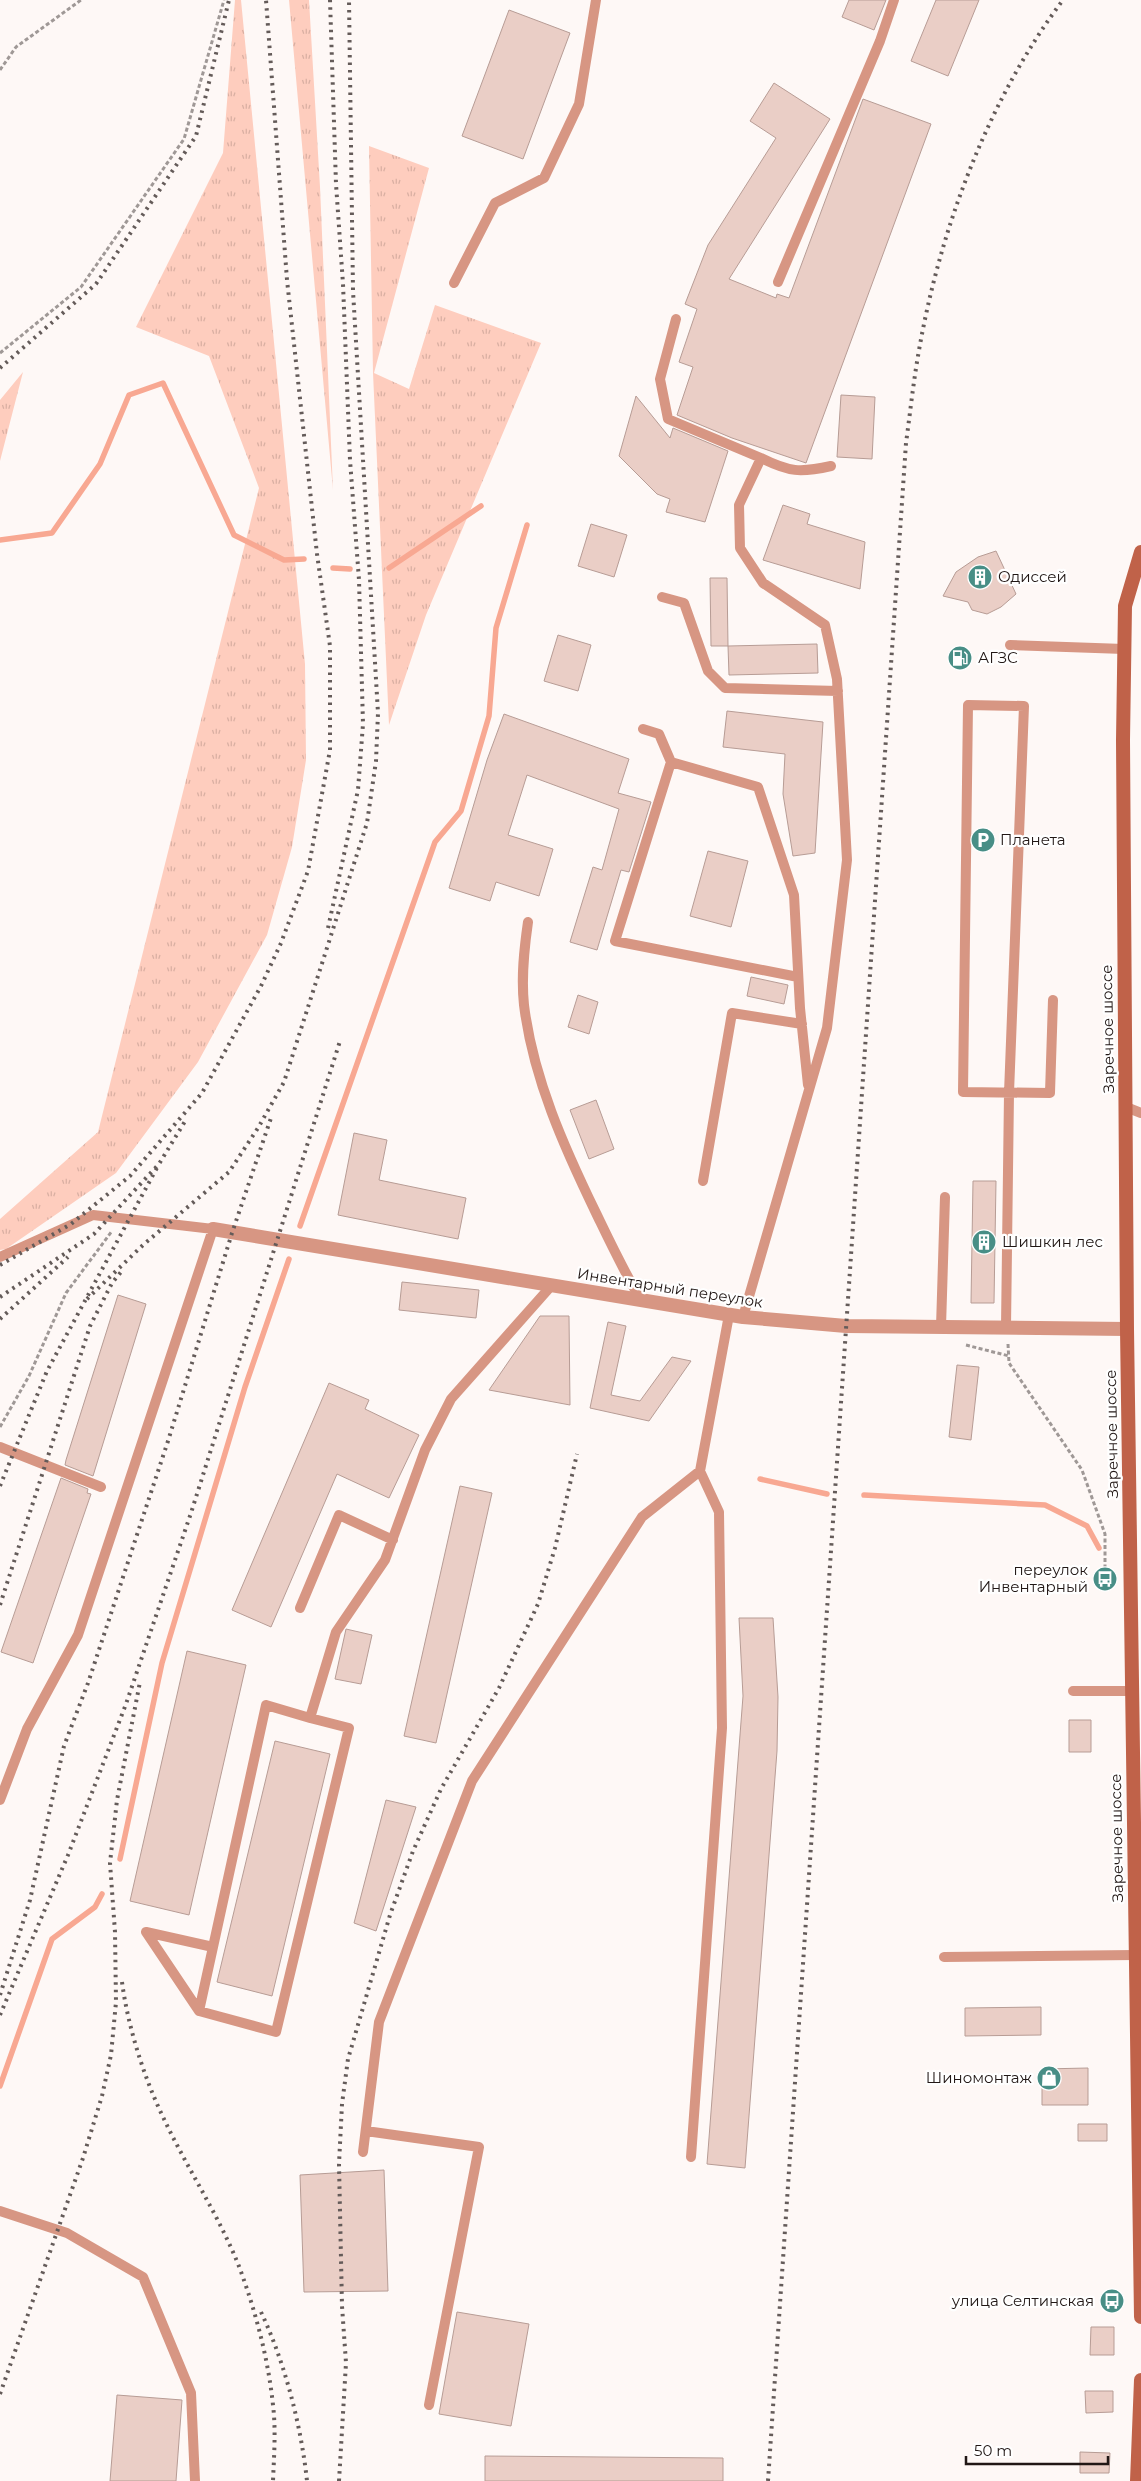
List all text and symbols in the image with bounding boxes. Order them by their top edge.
building icon: Одиссей [967,564,993,590]
place label: Одиссей [998,567,1067,586]
fuel station icon: АГЗС [947,645,973,671]
place label: АГЗС [978,648,1018,667]
parking icon: Планета [970,827,996,853]
place label: Планета [1000,830,1066,849]
street label: Заречное шоссе [1097,964,1118,1094]
building icon: Шишкин лес [971,1229,997,1255]
place label: Шишкин лес [1002,1232,1103,1251]
street label: Инвентарный переулок [576,1263,765,1312]
street label: Заречное шоссе [1101,1369,1122,1499]
place label: переулок Инвентарный [979,1560,1088,1596]
bus stop icon: переулок Инвентарный [1092,1566,1118,1592]
street label: Заречное шоссе [1106,1773,1127,1903]
shop icon: Шиномонтаж [1036,2065,1062,2091]
place label: Шиномонтаж [926,2068,1033,2087]
bus stop icon: улица Селтинская [1099,2288,1125,2314]
place label: улица Селтинская [951,2291,1094,2310]
scale bar [966,2434,1108,2466]
text: 50 m [974,2441,1012,2460]

